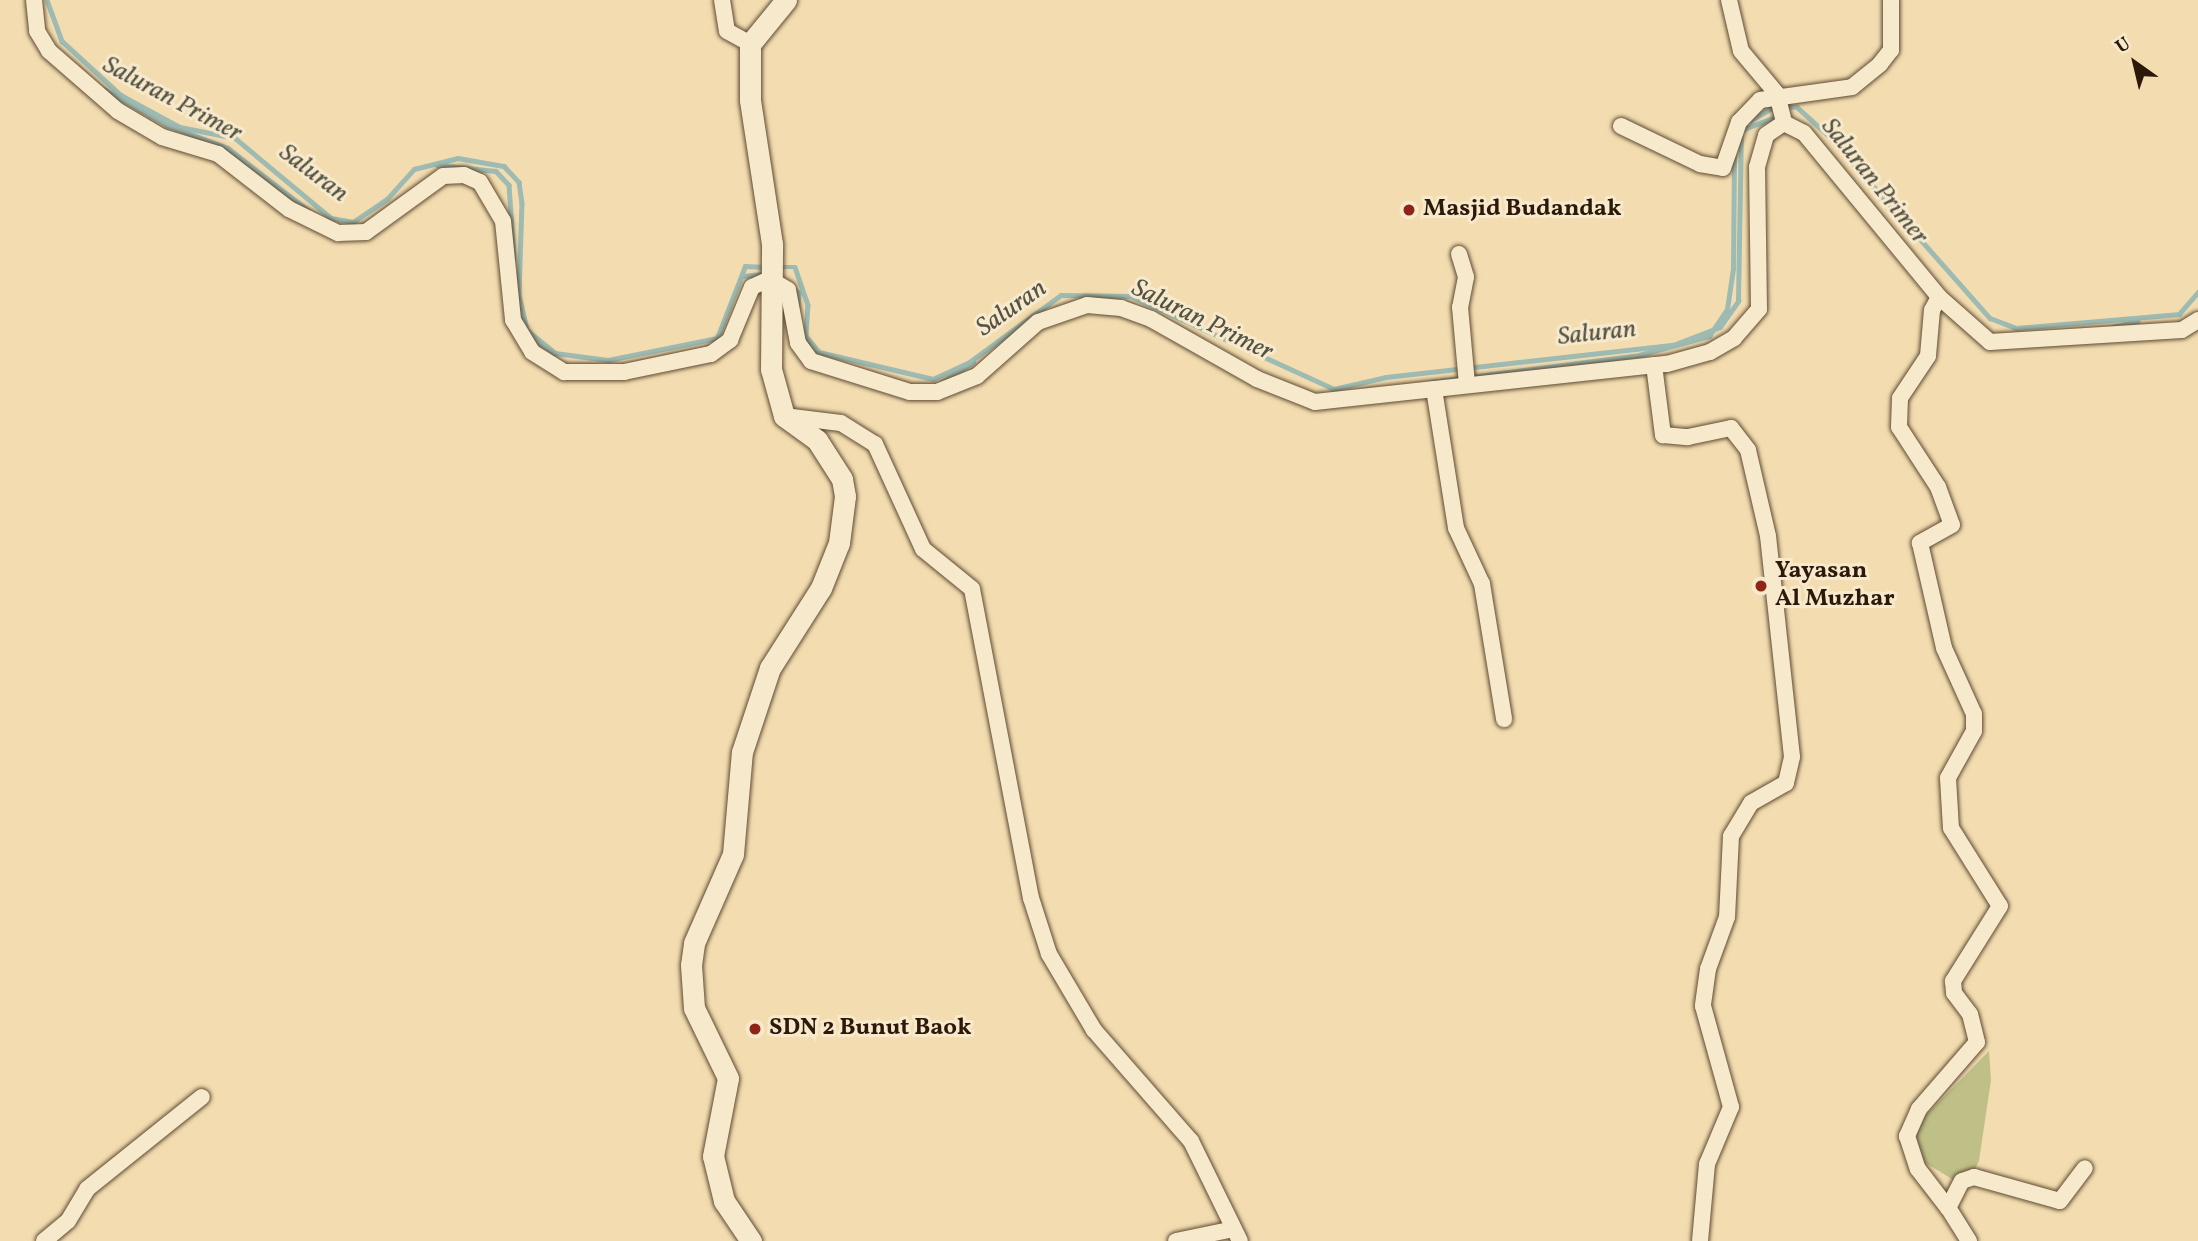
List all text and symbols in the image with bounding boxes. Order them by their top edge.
north arrow [2100,28,2170,98]
text: U [2111,31,2136,60]
water label: Saluran Primer [97,50,247,150]
water label: Saluran Primer [1814,113,1934,251]
water label: Saluran [272,138,354,210]
place label: Masjid Budandak [1423,196,1621,224]
marker: Masjid Budandak [1401,202,1417,218]
water label: Saluran Primer [1126,273,1278,369]
water label: Saluran [971,274,1053,344]
water label: Saluran [1556,314,1638,354]
place label: Yayasan Al Muzhar [1775,558,1895,614]
marker: Yayasan Al Muzhar [1753,578,1769,594]
place label: SDN 2 Bunut Baok [769,1015,972,1043]
marker: SDN 2 Bunut Baok [747,1021,763,1037]

